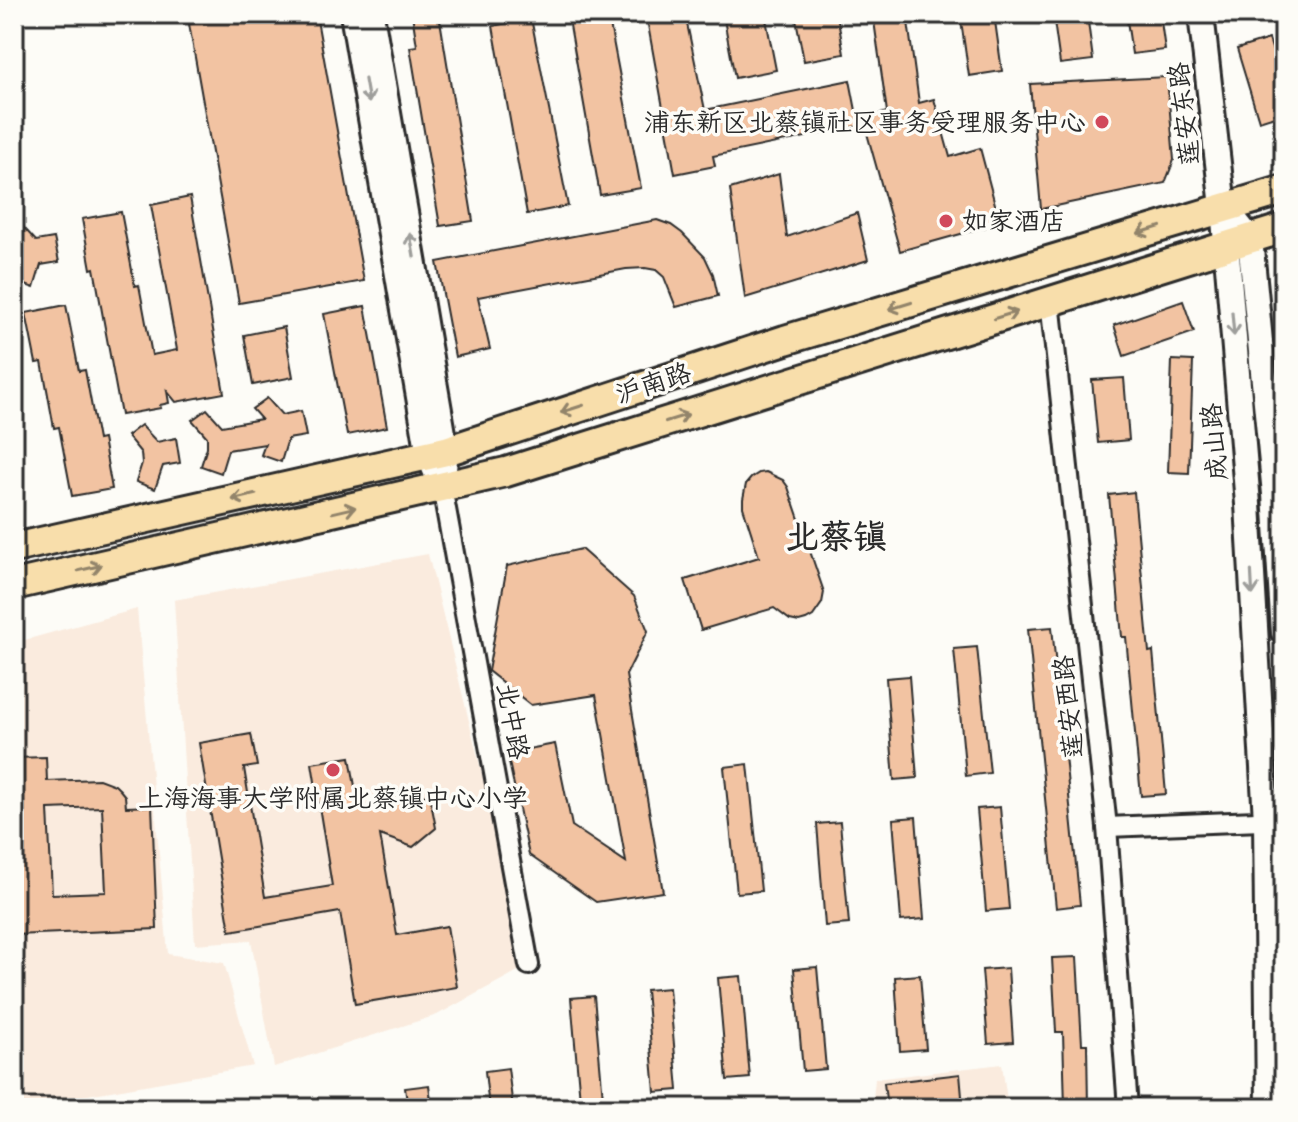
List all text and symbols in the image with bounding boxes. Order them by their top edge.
street label: 莲安东路 [1165,60,1210,167]
one-way arrow [360,78,375,103]
place label: 浦东新区北蔡镇社区事务受理服务中心 [644,109,1086,142]
marker: 浦东新区北蔡镇社区事务受理服务中心 [1093,113,1111,131]
place label: 如家酒店 [962,208,1066,241]
marker: 如家酒店 [937,212,955,230]
one-way arrow [1137,224,1162,238]
one-way arrow [403,232,418,258]
one-way arrow [888,300,913,314]
one-way arrow [993,306,1018,321]
one-way arrow [1226,310,1241,337]
street label: 沪南路 [612,359,696,414]
street label: 成山路 [1198,401,1237,482]
one-way arrow [560,403,585,418]
one-way arrow [664,410,690,425]
one-way arrow [232,490,257,505]
one-way arrow [330,502,356,517]
district label: 北蔡镇 [785,519,887,562]
one-way arrow [77,560,102,575]
one-way arrow [1244,569,1259,596]
street label: 莲安西路 [1050,653,1093,760]
street label: 北中路 [487,680,533,763]
marker: 上海海事大学附属北蔡镇中心小学 [324,761,342,779]
place label: 上海海事大学附属北蔡镇中心小学 [138,785,528,818]

